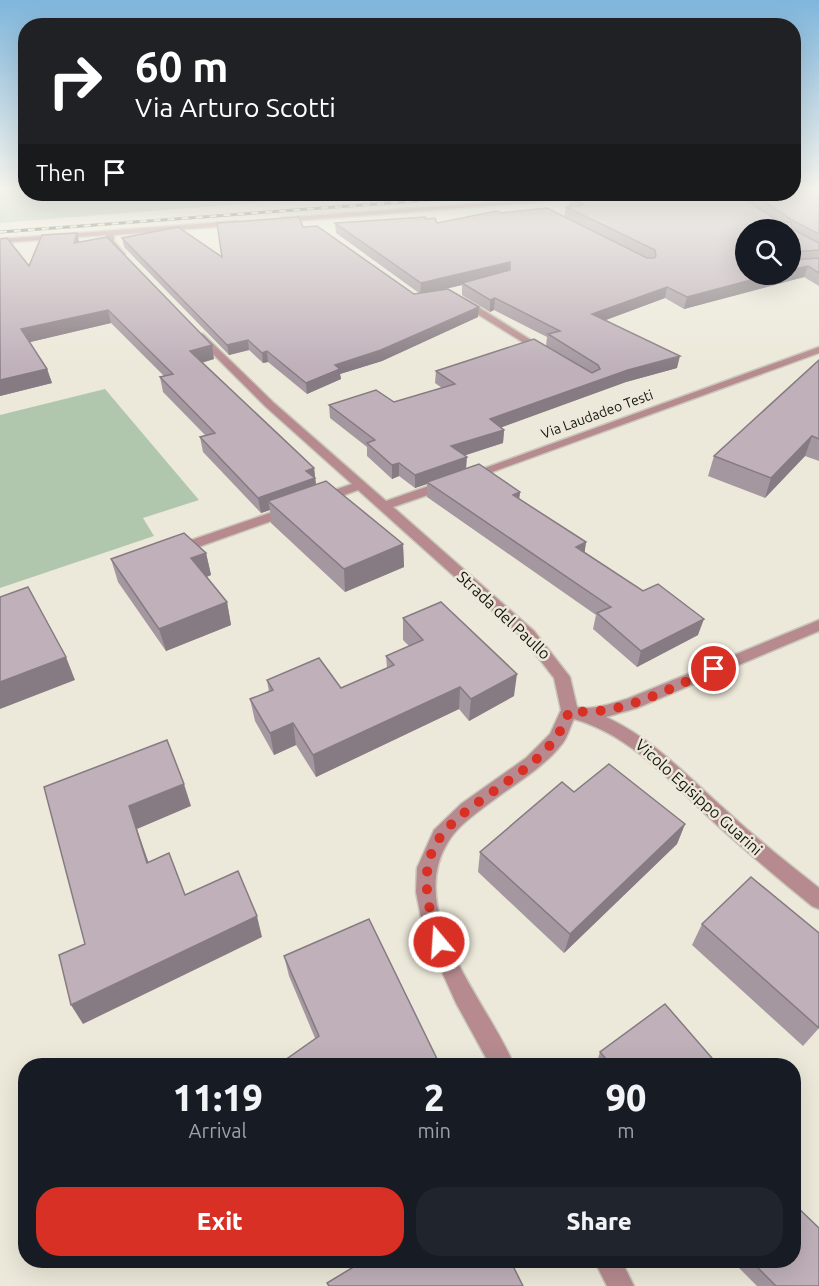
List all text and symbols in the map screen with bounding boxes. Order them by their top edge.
icon: right [36,42,114,120]
text: 60 m [135,43,229,90]
text: Via Arturo Scotti [135,92,336,122]
icon: arrive [98,156,131,189]
text: Then [36,160,86,185]
map controls [735,219,801,285]
button: search [735,219,801,285]
street label: Via Laudadeo Testi [539,386,655,442]
street label: Strada del Paullo [454,567,554,663]
pin [688,643,739,694]
icon: arrive [697,652,730,685]
street label: Vicolo Egisippo Guarini [632,735,766,859]
position arrow [407,910,471,974]
text: 11:19 [173,1077,263,1118]
text: 2 [424,1077,444,1118]
text: 90 [606,1077,646,1118]
text: Arrival [189,1119,247,1142]
text: min [417,1119,451,1142]
text: m [617,1119,635,1142]
button: Exit [36,1187,404,1256]
button: Share [416,1187,783,1256]

